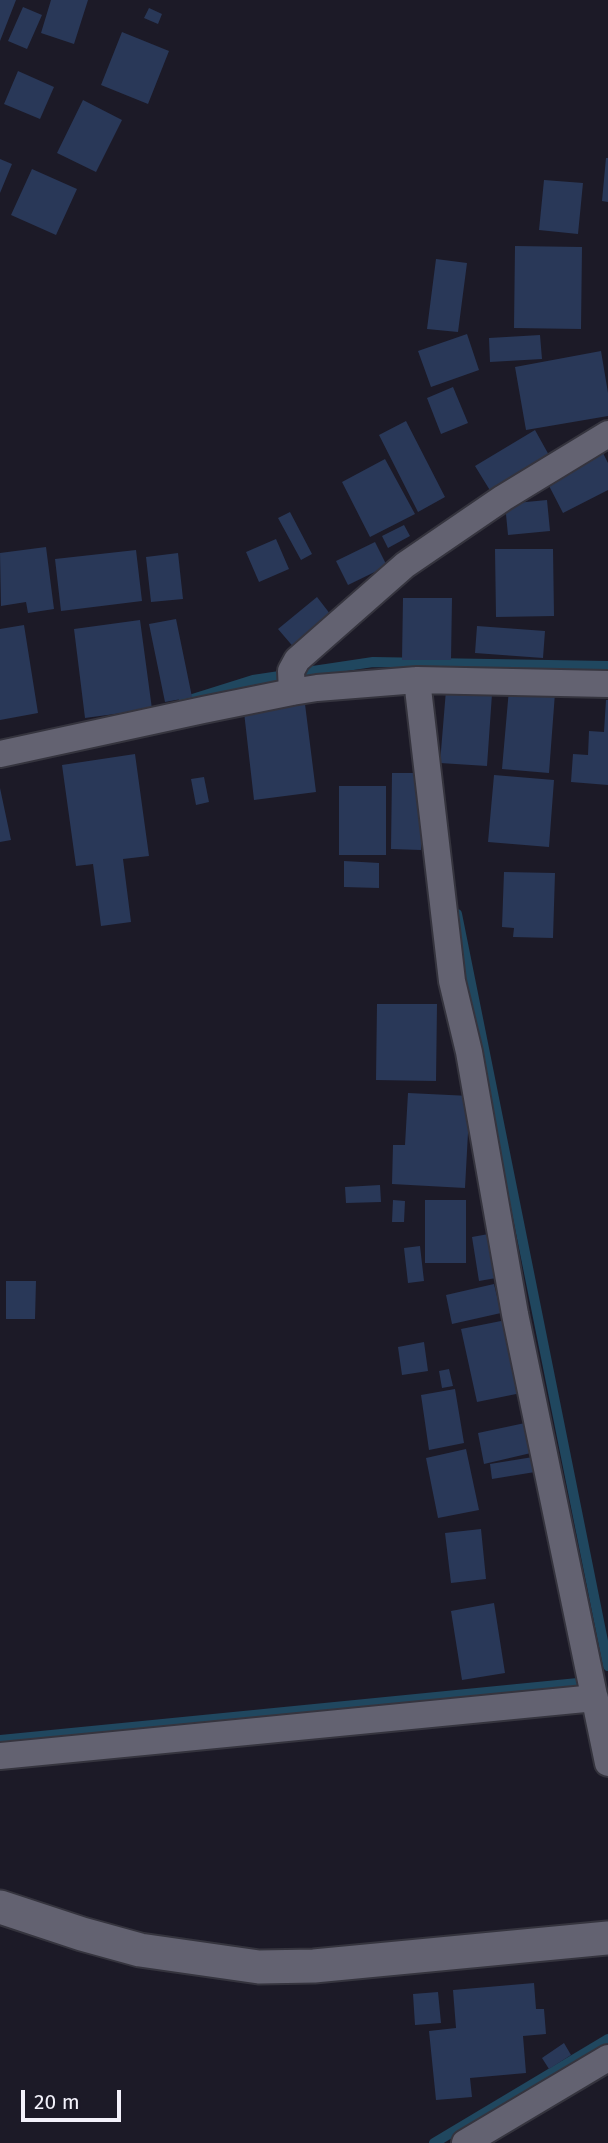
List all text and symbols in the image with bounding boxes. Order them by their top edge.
scale bar [24,2076,124,2120]
text: 20 m [34,2089,80,2115]

